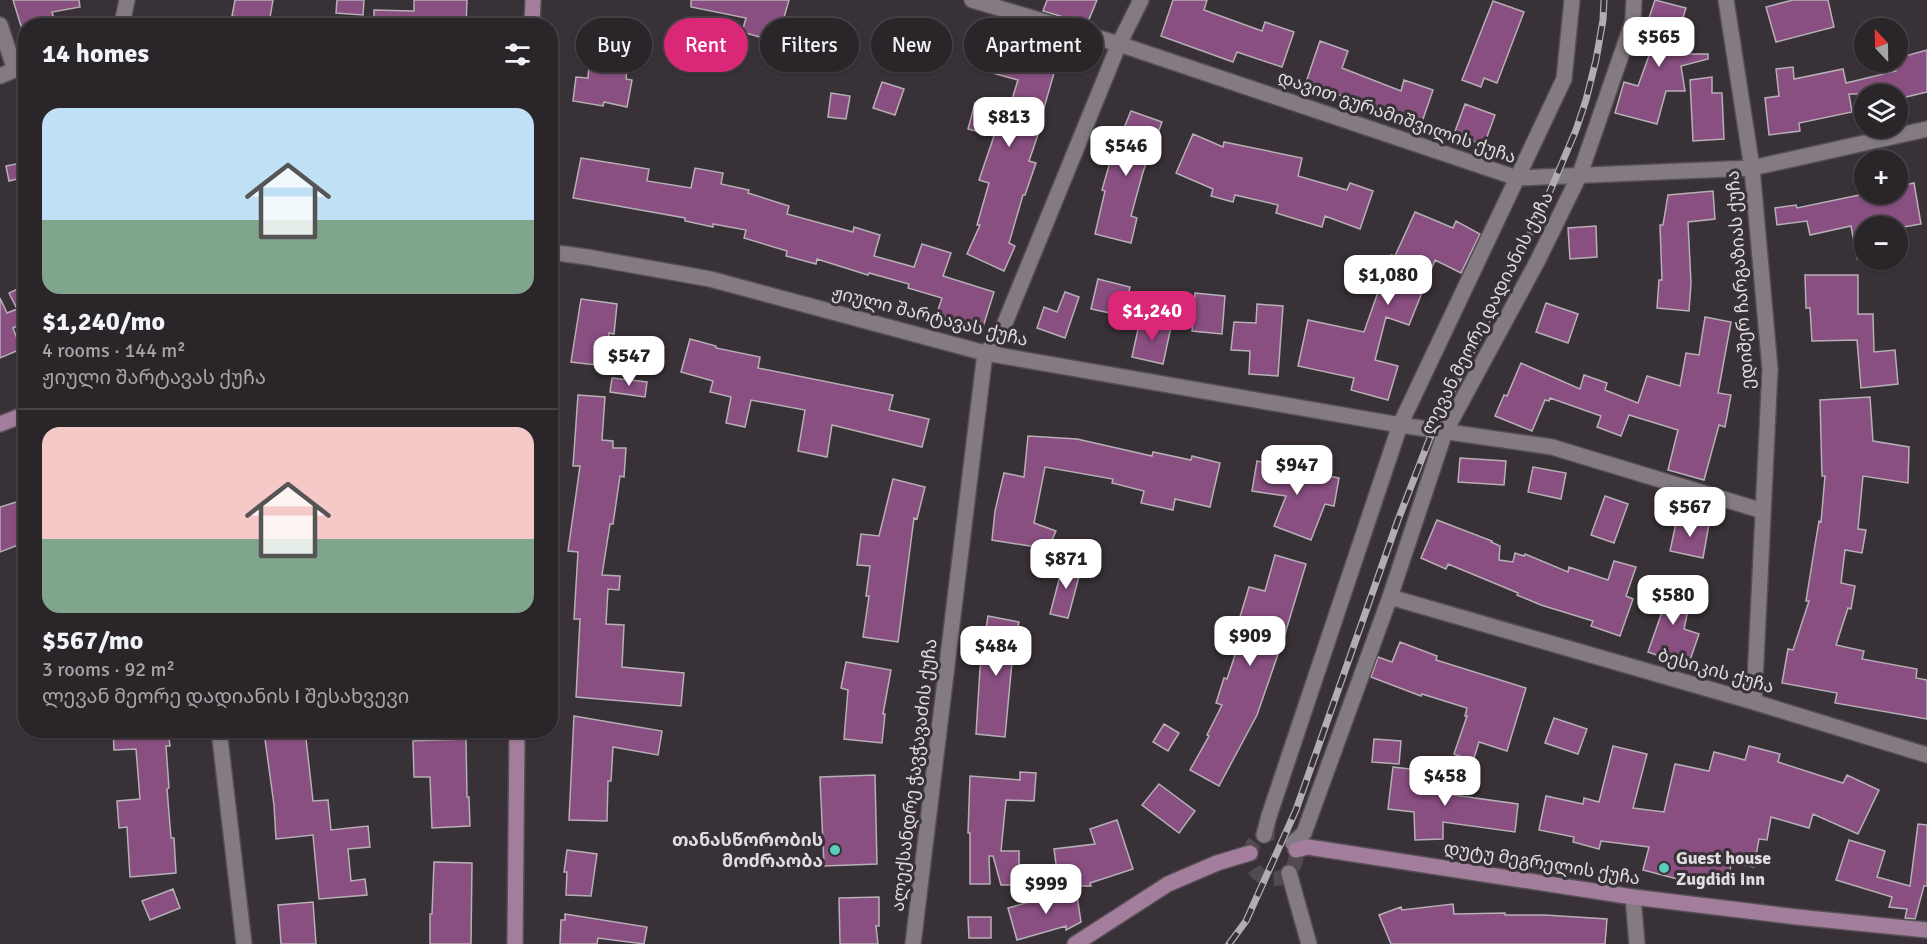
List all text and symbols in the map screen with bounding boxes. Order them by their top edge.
pin: $565 [1623,17,1695,68]
chip: Buy [576,18,652,72]
chip: Rent [664,18,748,72]
chip: Filters [760,18,859,72]
chip: New [871,18,952,72]
chip: Apartment [964,18,1103,72]
north arrow [1854,18,1908,72]
map controls [1854,18,1908,270]
text: $565 [1637,24,1681,49]
text: 14 homes [42,38,149,70]
icon: filters [501,38,534,71]
street label: დავით გურამიშვილის ქუჩა [1275,66,1519,168]
button: layers [1854,84,1908,138]
pin: $813 [973,97,1045,148]
text: $813 [987,104,1031,129]
pin: $546 [1090,126,1162,177]
text: $546 [1104,133,1148,158]
icon: home [234,147,342,255]
button: + [1854,150,1908,204]
street label: ედიშერ ჩარგაზიას ქუჩა [1721,170,1759,390]
street label: ლევან მეორე დადიანის ქუჩა [1416,188,1558,438]
button: − [1854,216,1908,270]
pin: $1,080 [1339,255,1437,306]
text: $1,080 [1358,262,1418,287]
street label: ჟიული შარტავას ქუჩა [830,281,1030,351]
pin: $1,240 [1103,291,1201,342]
text: $1,240 [1122,298,1182,323]
text: $1,240/mo [42,306,165,338]
pin: $547 [593,336,665,387]
text: 4 rooms · 144 m² [42,338,186,363]
text: $547 [607,343,651,368]
text: ჟიული შარტავას ქუჩა [42,365,266,390]
pin: $947 [1261,445,1333,496]
text: $947 [1275,452,1319,477]
icon: home [234,466,342,574]
pin: $567 [1654,487,1726,538]
text: $567 [1668,494,1712,519]
pin: $871 [1030,539,1102,590]
text: $871 [1044,546,1088,571]
pin: $580 [1637,575,1709,626]
text: $580 [1651,582,1695,607]
pin: $909 [1214,616,1286,667]
text: $909 [1228,623,1272,648]
text: $567/mo [42,625,143,657]
pin: $484 [960,626,1032,677]
text: $484 [974,633,1018,658]
street label: ალექსანდრე ჭავჭავაძის ქუჩა [886,637,942,913]
street label: ბესიკის ქუჩა [1655,644,1777,698]
text: 3 rooms · 92 m² [42,657,175,682]
text: ლევან მეორე დადიანის I შესახვევი [42,684,409,709]
pin: $458 [1409,756,1481,807]
text: $458 [1423,763,1467,788]
place label: თანასწორობის მოძრაობა [672,829,823,872]
street label: დუტუ მეგრელის ქუჩა [1442,837,1642,889]
marker: თანასწორობის მოძრაობა [828,843,842,857]
place label: Guest house Zugdidi Inn [1676,847,1771,890]
marker: Guest house Zugdidi Inn [1657,861,1671,875]
pin: $999 [1010,864,1082,915]
text: $999 [1024,871,1068,896]

